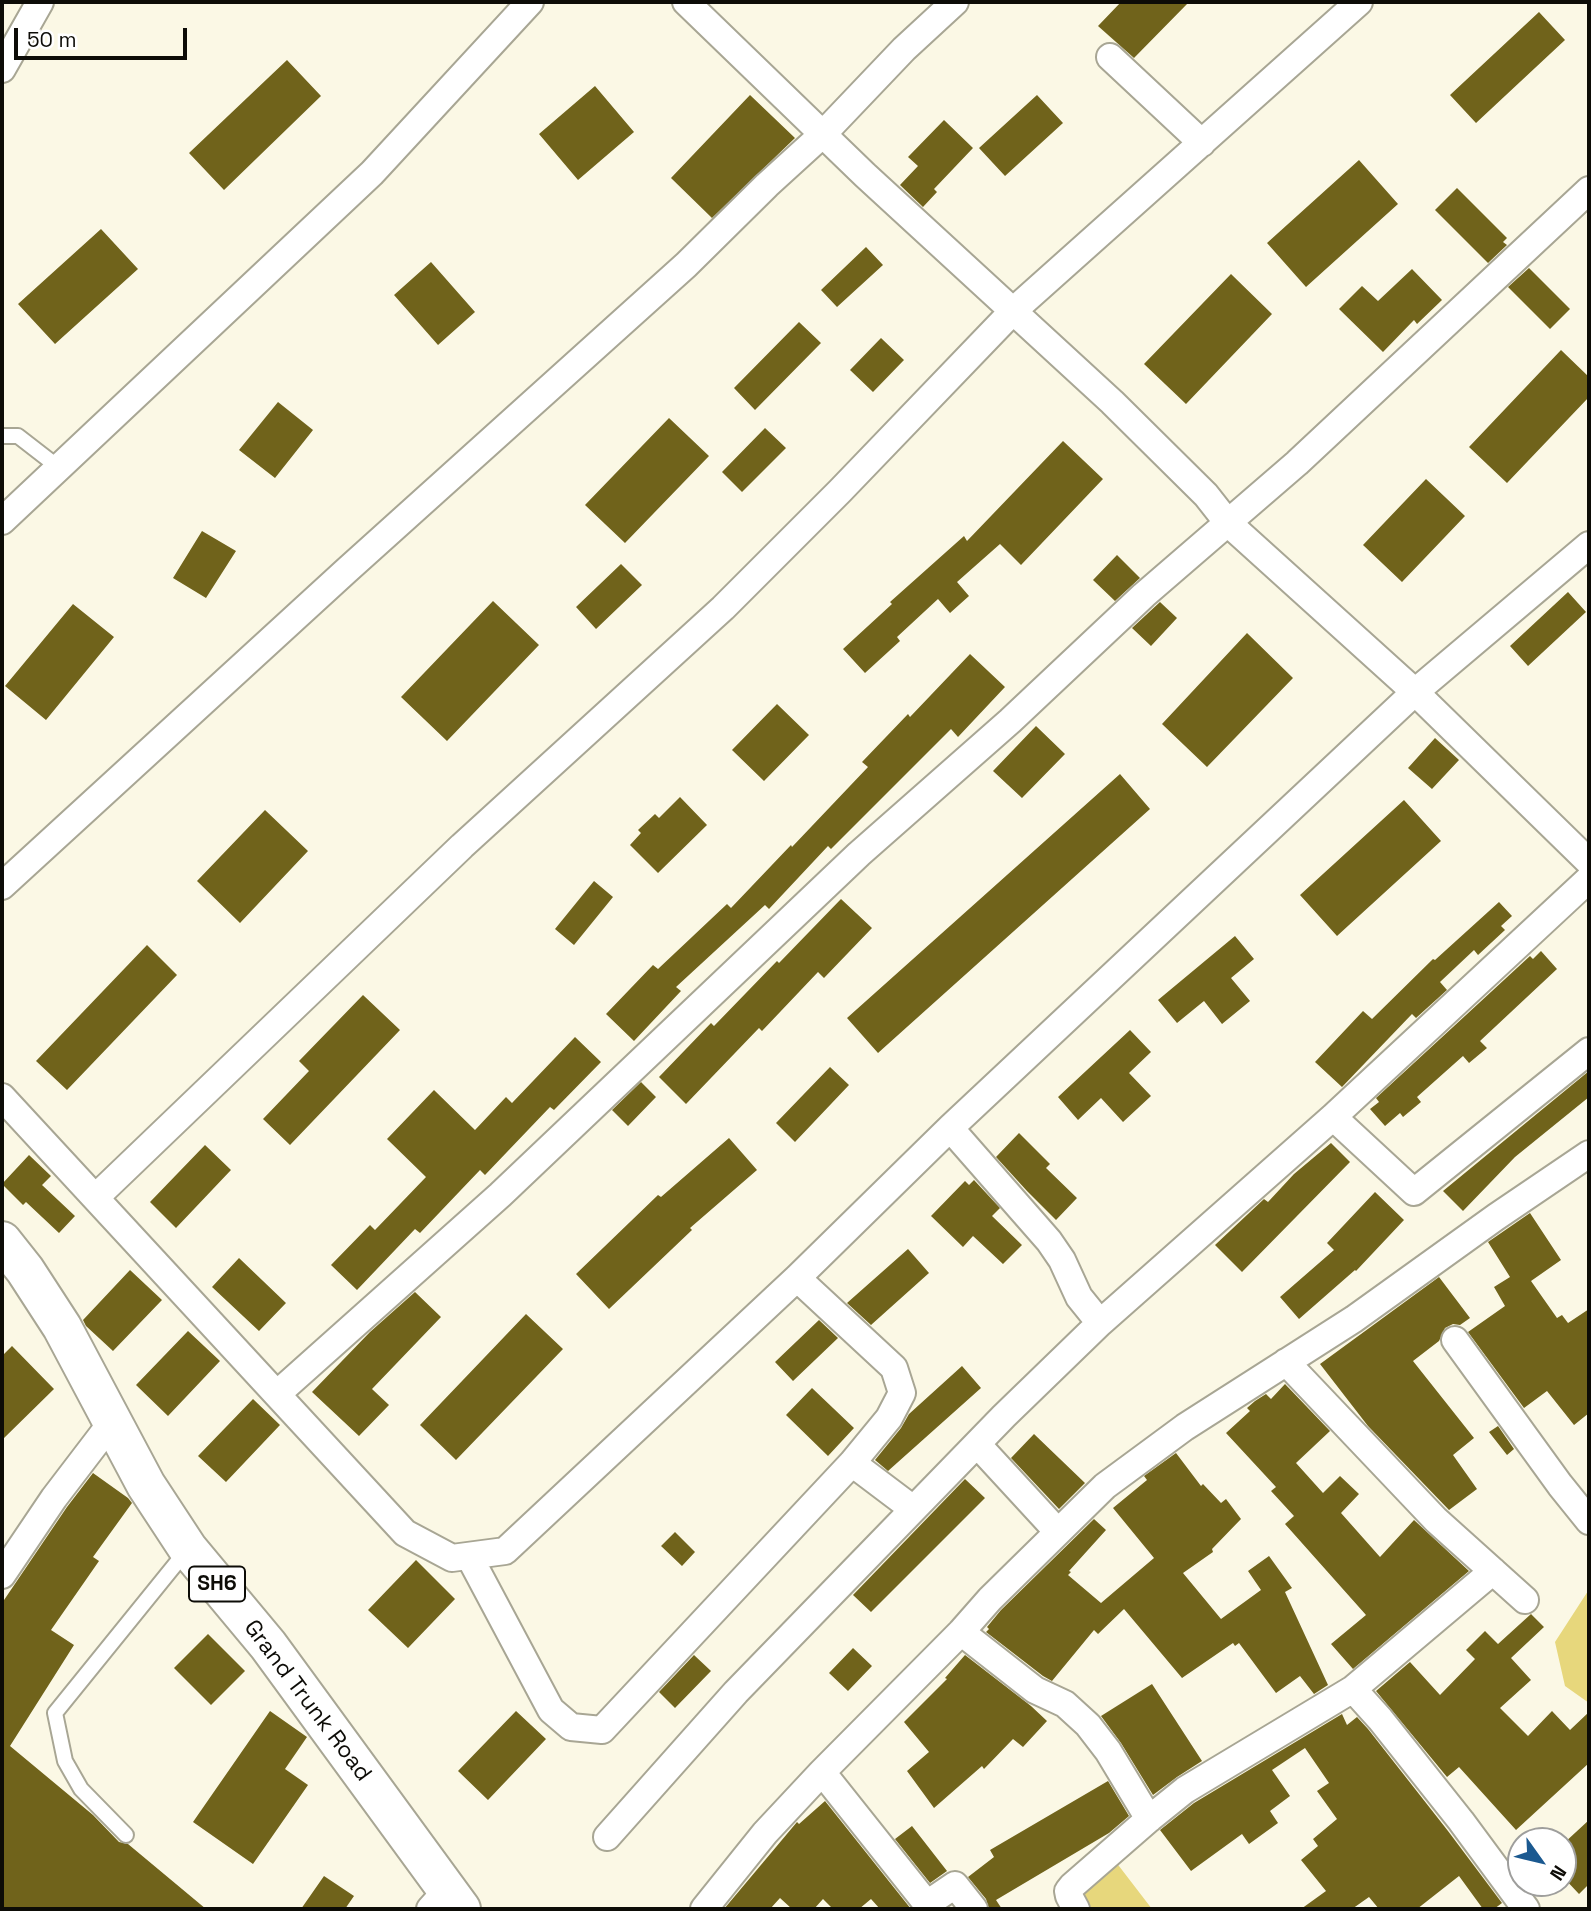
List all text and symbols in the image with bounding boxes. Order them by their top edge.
scale bar [18,14,191,58]
text: 50 m [27,26,77,53]
road number: SH6 [189,1566,245,1602]
street label: Grand Trunk Road [237,1615,377,1787]
north arrow [1507,1827,1577,1897]
text: N [1544,1861,1572,1885]

